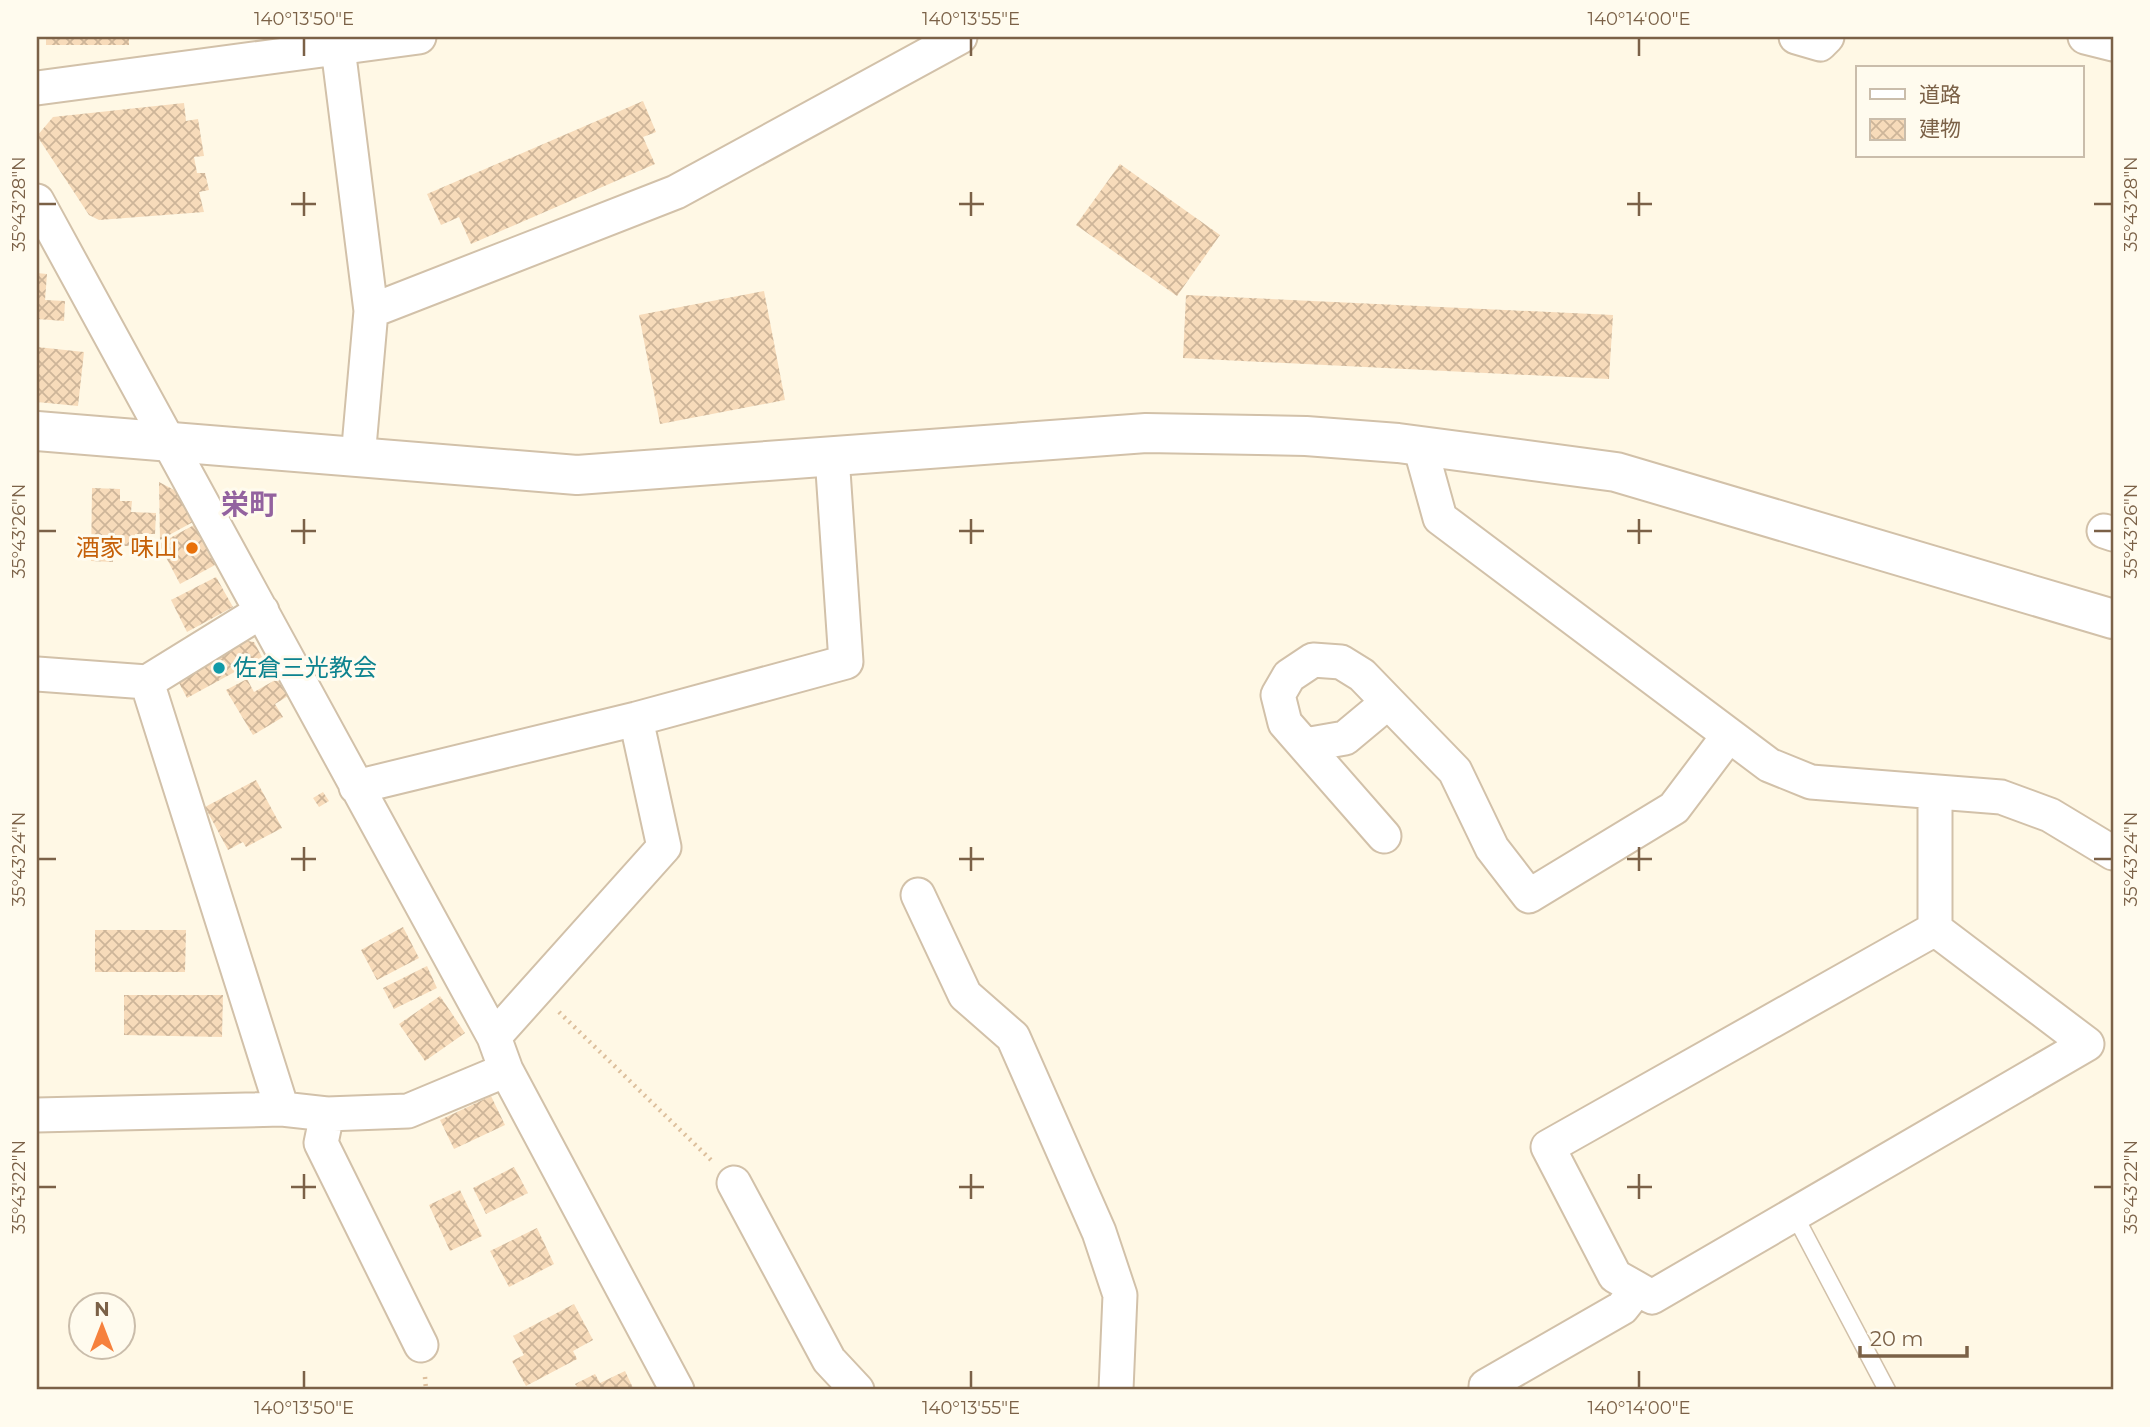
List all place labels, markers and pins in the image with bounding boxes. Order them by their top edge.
place label: 酒家 味山 [76,533,178,562]
marker: 酒家 味山 [184,540,200,556]
place label: 佐倉三光教会 [233,653,377,682]
marker: 佐倉三光教会 [211,660,227,676]

